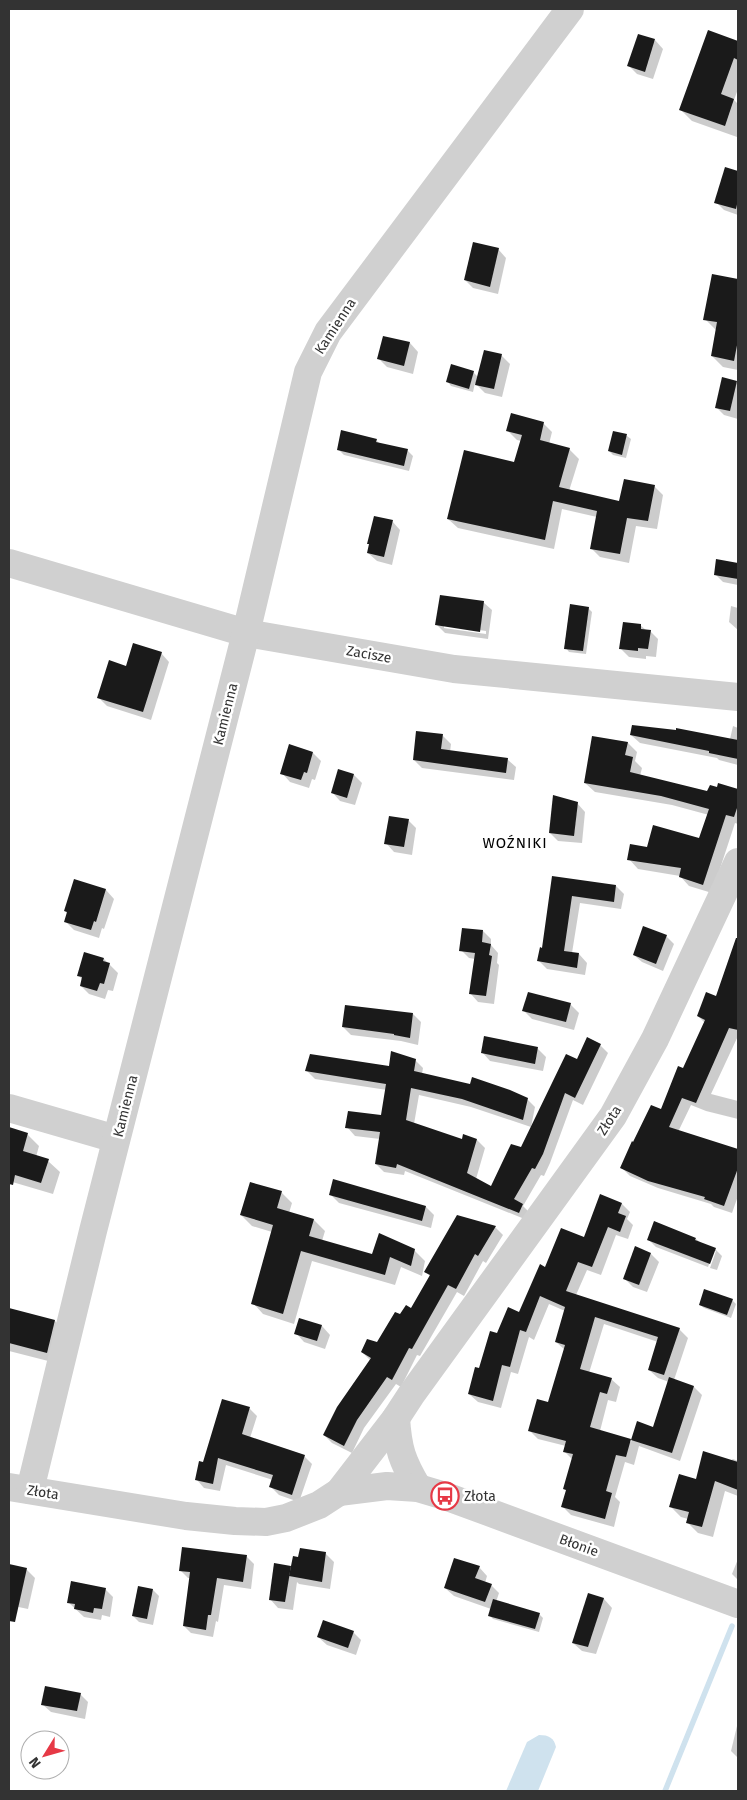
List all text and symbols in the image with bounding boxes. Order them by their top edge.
street label: Kamienna [311,295,360,357]
street label: Zacisze [345,642,393,667]
street label: Kamienna [210,681,241,747]
district label: WOŹNIKI [482,834,548,852]
street label: Kamienna [110,1073,141,1139]
street label: Złota [594,1102,625,1138]
bus stop icon: Złota [430,1481,460,1511]
street label: Złota [26,1482,60,1503]
place label: Złota [464,1488,496,1505]
street label: Błonie [557,1531,601,1560]
north arrow [20,1730,70,1780]
text: N [25,1754,45,1771]

